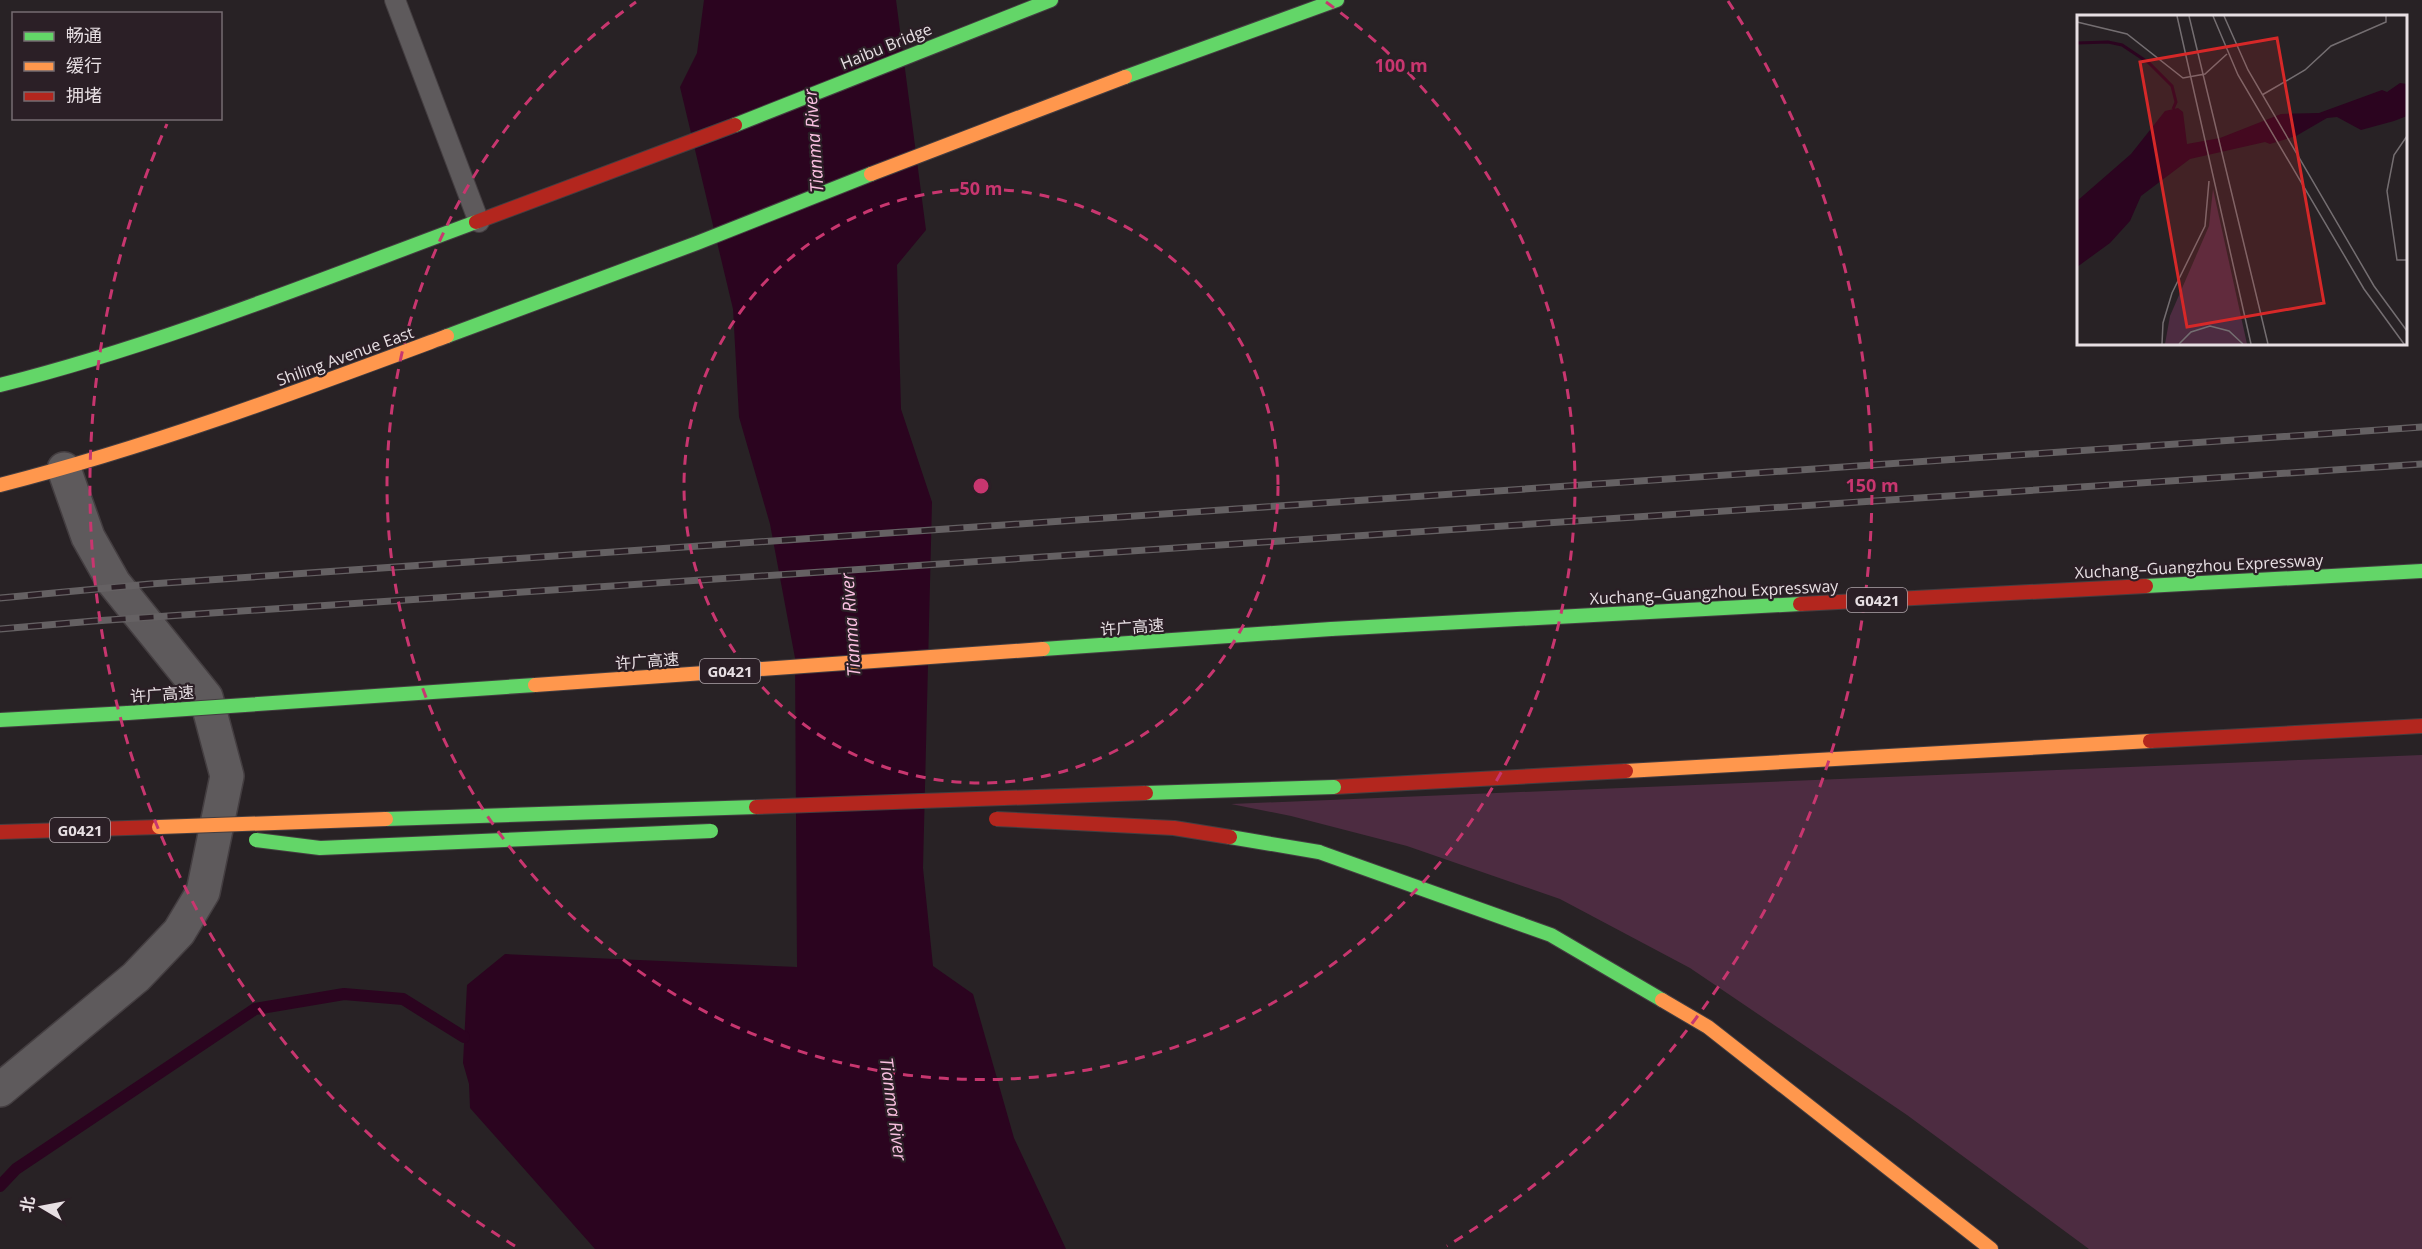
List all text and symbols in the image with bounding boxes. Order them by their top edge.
legend [12,12,222,120]
inset map [2077,15,2407,345]
street label: Haibu Bridge [837,18,935,74]
text: 畅通 [66,23,102,47]
text: 缓行 [66,53,102,77]
text: 100 m [1374,53,1428,77]
text: 拥堵 [66,83,102,107]
water label: Tianma River [797,87,829,194]
text: 50 m [960,176,1002,200]
street label: Shiling Avenue East [273,321,417,391]
text: 150 m [1845,473,1899,497]
centre of rings [971,476,991,496]
street label: Xuchang–Guangzhou Expressway [2074,548,2325,583]
water label: Tianma River [834,571,866,678]
street label: Xuchang–Guangzhou Expressway [1589,574,1840,609]
road number: G0421 [1847,588,1907,612]
street label: 许广高速 [1099,614,1165,640]
street label: 许广高速 [614,648,680,674]
road number: G0421 [700,659,760,683]
street label: 许广高速 [129,681,195,707]
road number: G0421 [50,818,110,842]
water label: Tianma River [875,1056,913,1163]
north arrow [12,1177,72,1237]
text: 北 [15,1195,39,1214]

